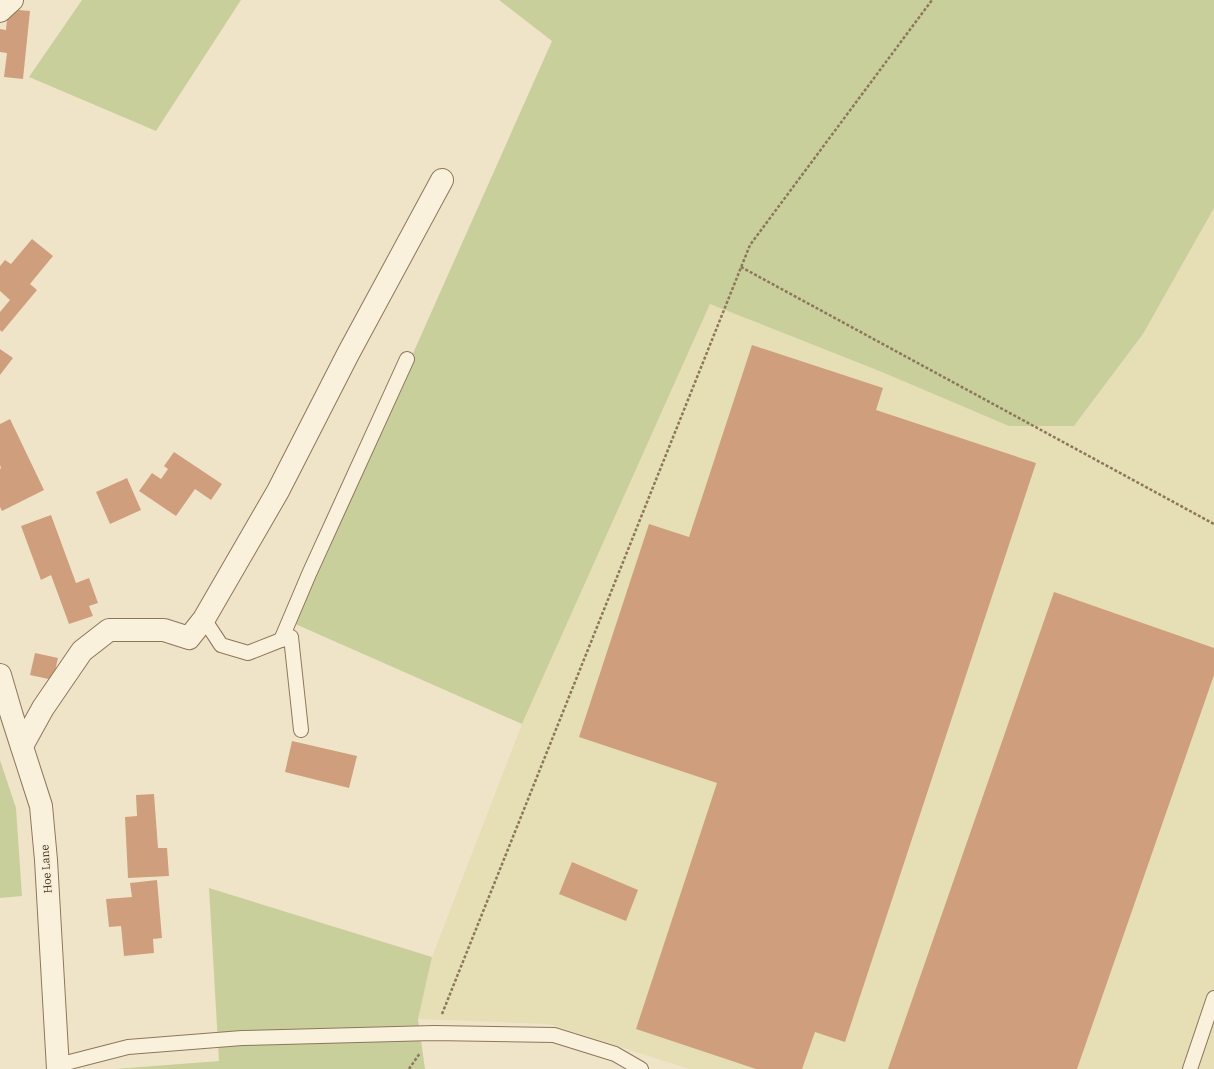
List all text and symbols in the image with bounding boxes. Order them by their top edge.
street label: Hoe Lane [37,844,55,894]

